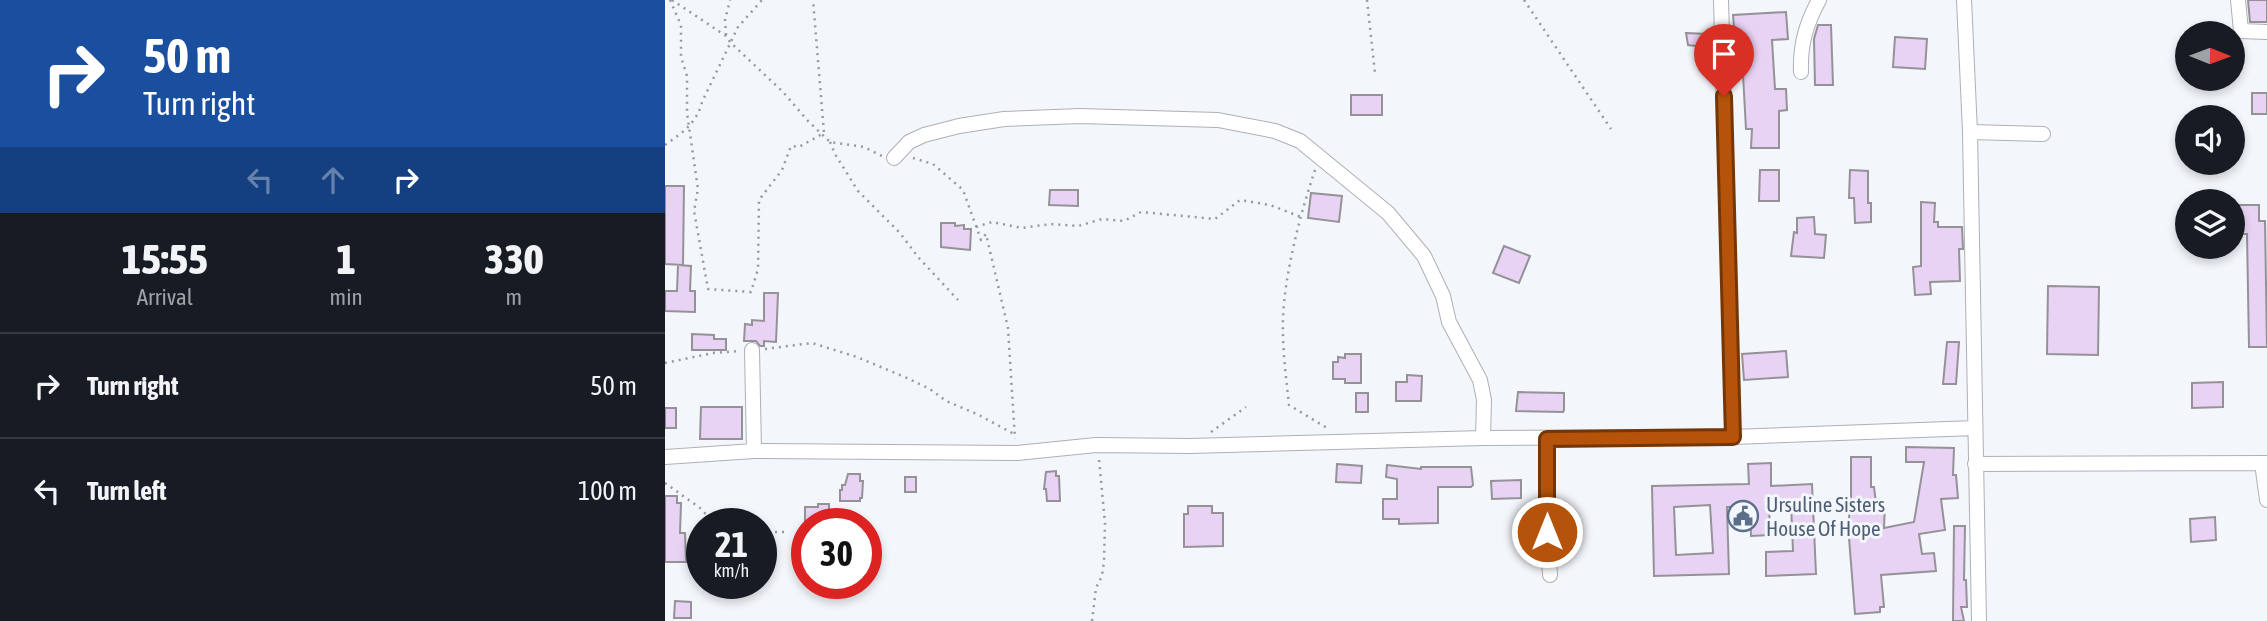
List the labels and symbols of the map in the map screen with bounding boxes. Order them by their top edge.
north arrow [2175,21,2245,91]
pin [1694,24,1754,96]
place label: Ursuline Sisters House Of Hope [1766,492,1885,540]
position arrow [1510,495,1584,569]
public building icon: Ursuline Sisters House Of Hope [1726,499,1760,533]
speed limit sign: 30 [791,508,882,599]

